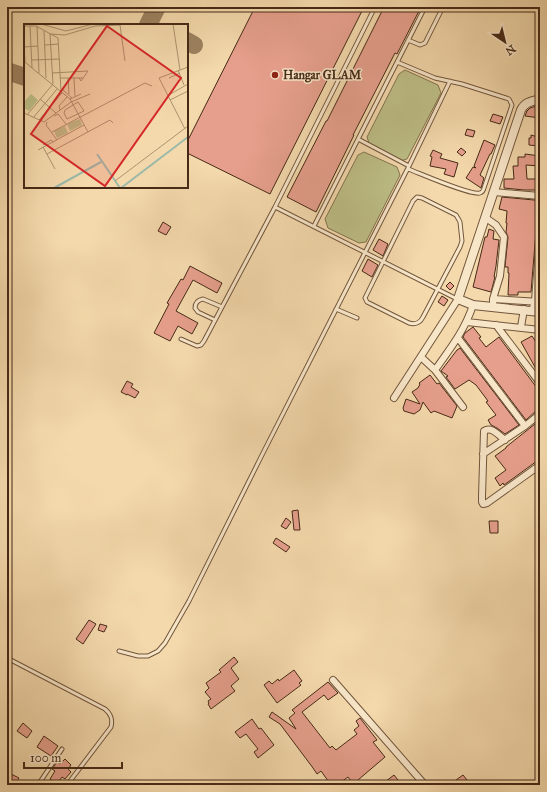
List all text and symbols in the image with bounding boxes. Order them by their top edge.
north arrow [485,22,525,62]
inset map [24,24,188,188]
text: N [502,42,518,58]
place label: Hangar GLAM [283,68,362,83]
marker: Hangar GLAM [270,70,280,80]
scale bar [24,744,122,770]
text: 100 m [30,751,61,765]

